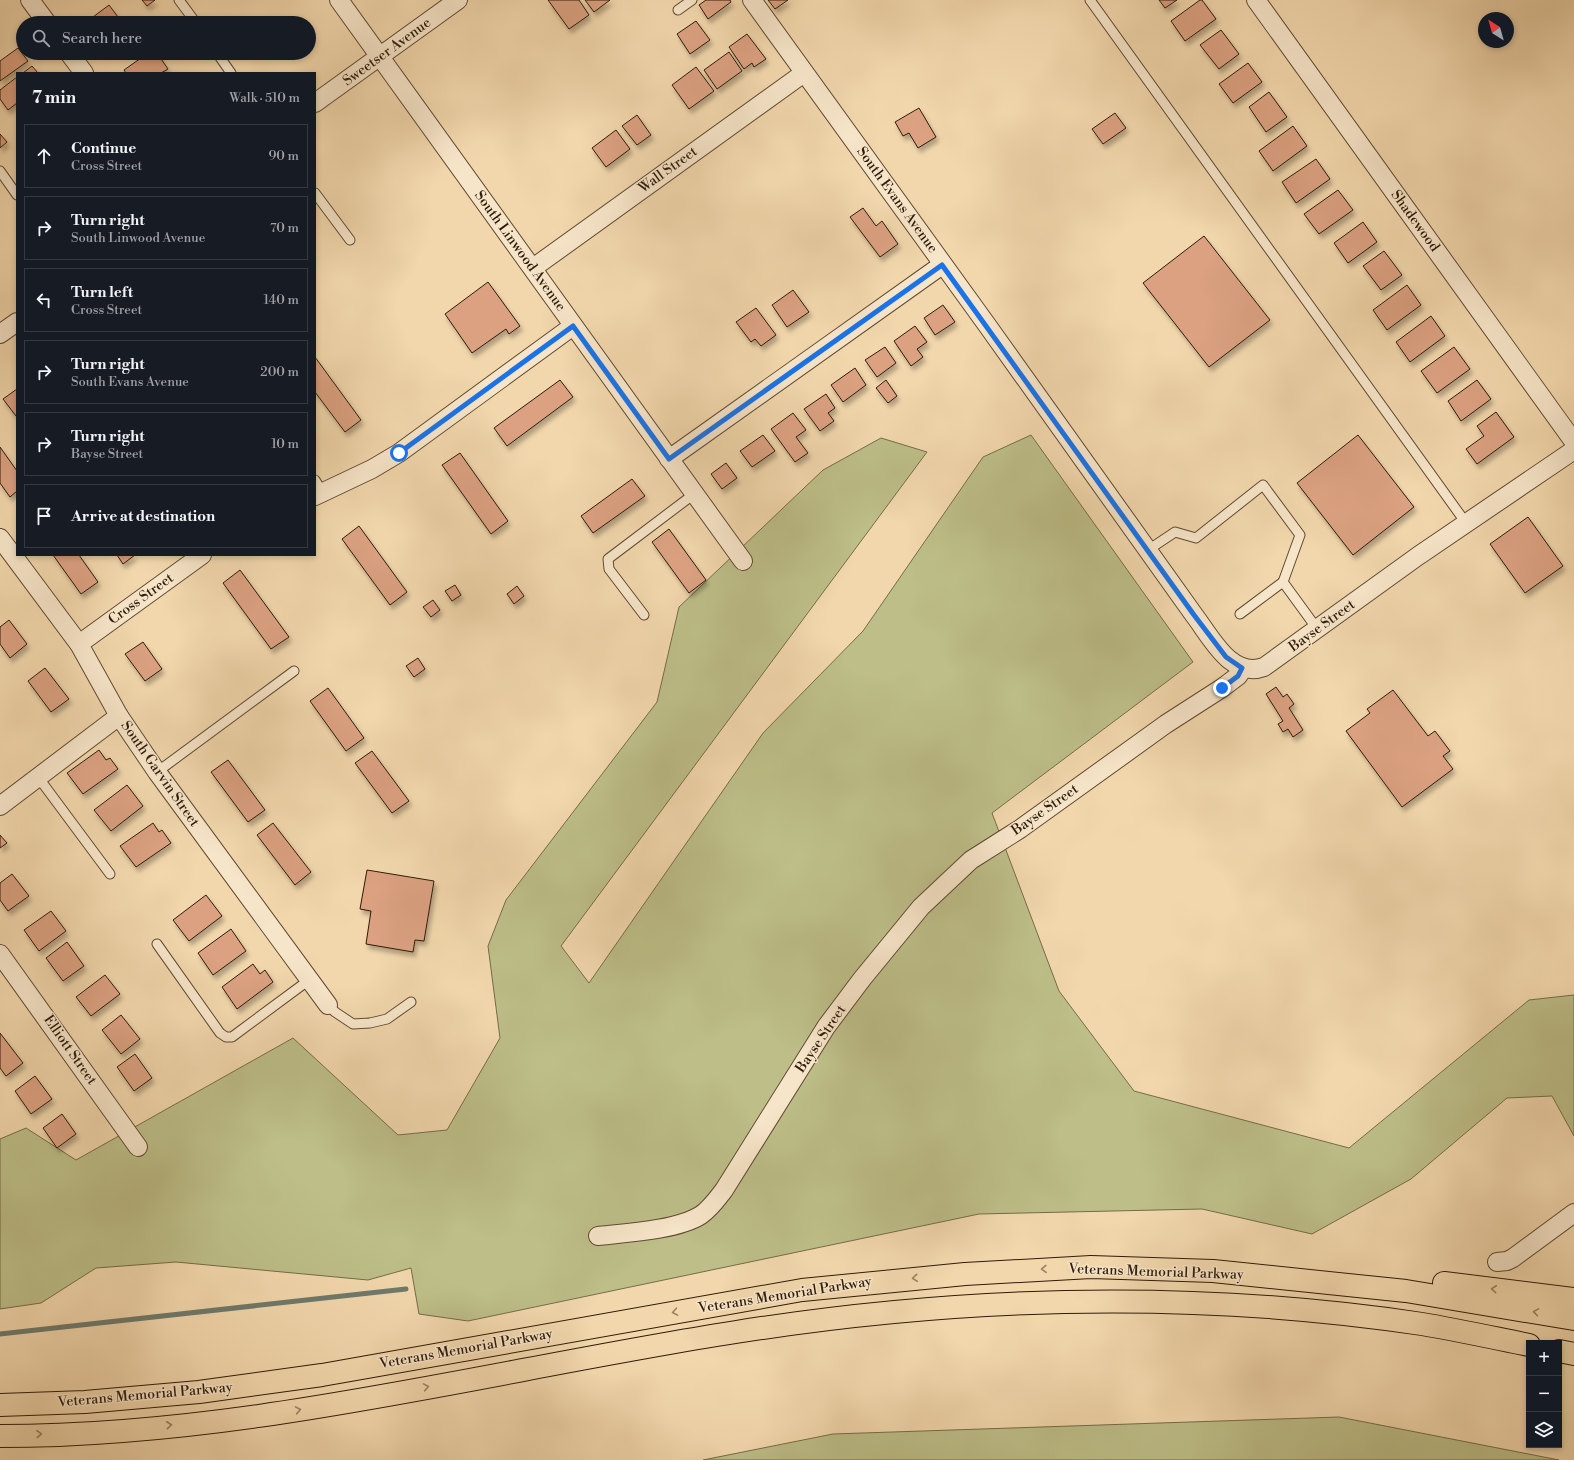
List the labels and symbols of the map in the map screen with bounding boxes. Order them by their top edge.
north arrow [1478,12,1514,48]
street label: Sweetser Avenue [339,14,435,90]
street label: Wall Street [634,143,701,198]
street label: South Evans Avenue [852,143,942,257]
street label: South Linwood Avenue [470,187,570,315]
street label: Shadewood [1387,187,1443,255]
route start [390,444,408,462]
street label: Cross Street [105,569,177,629]
street label: Bayse Street [1284,596,1359,657]
route end [1213,679,1231,697]
street label: South Garvin Street [117,718,203,830]
street label: Bayse Street [1007,780,1082,840]
street label: Bayse Street [791,1002,850,1077]
street label: Elliott Street [39,1012,101,1088]
street label: Veterans Memorial Parkway [1067,1260,1244,1284]
one-way arrow [1041,1265,1047,1274]
street label: Veterans Memorial Parkway [696,1272,873,1318]
one-way arrow [912,1273,918,1282]
one-way arrow [1491,1285,1497,1294]
one-way arrow [672,1308,678,1316]
one-way arrow [1532,1309,1539,1317]
street label: Veterans Memorial Parkway [377,1325,554,1373]
street label: Veterans Memorial Parkway [56,1378,233,1412]
one-way arrow [423,1383,429,1392]
one-way arrow [295,1406,301,1414]
one-way arrow [166,1421,172,1430]
one-way arrow [36,1430,42,1439]

